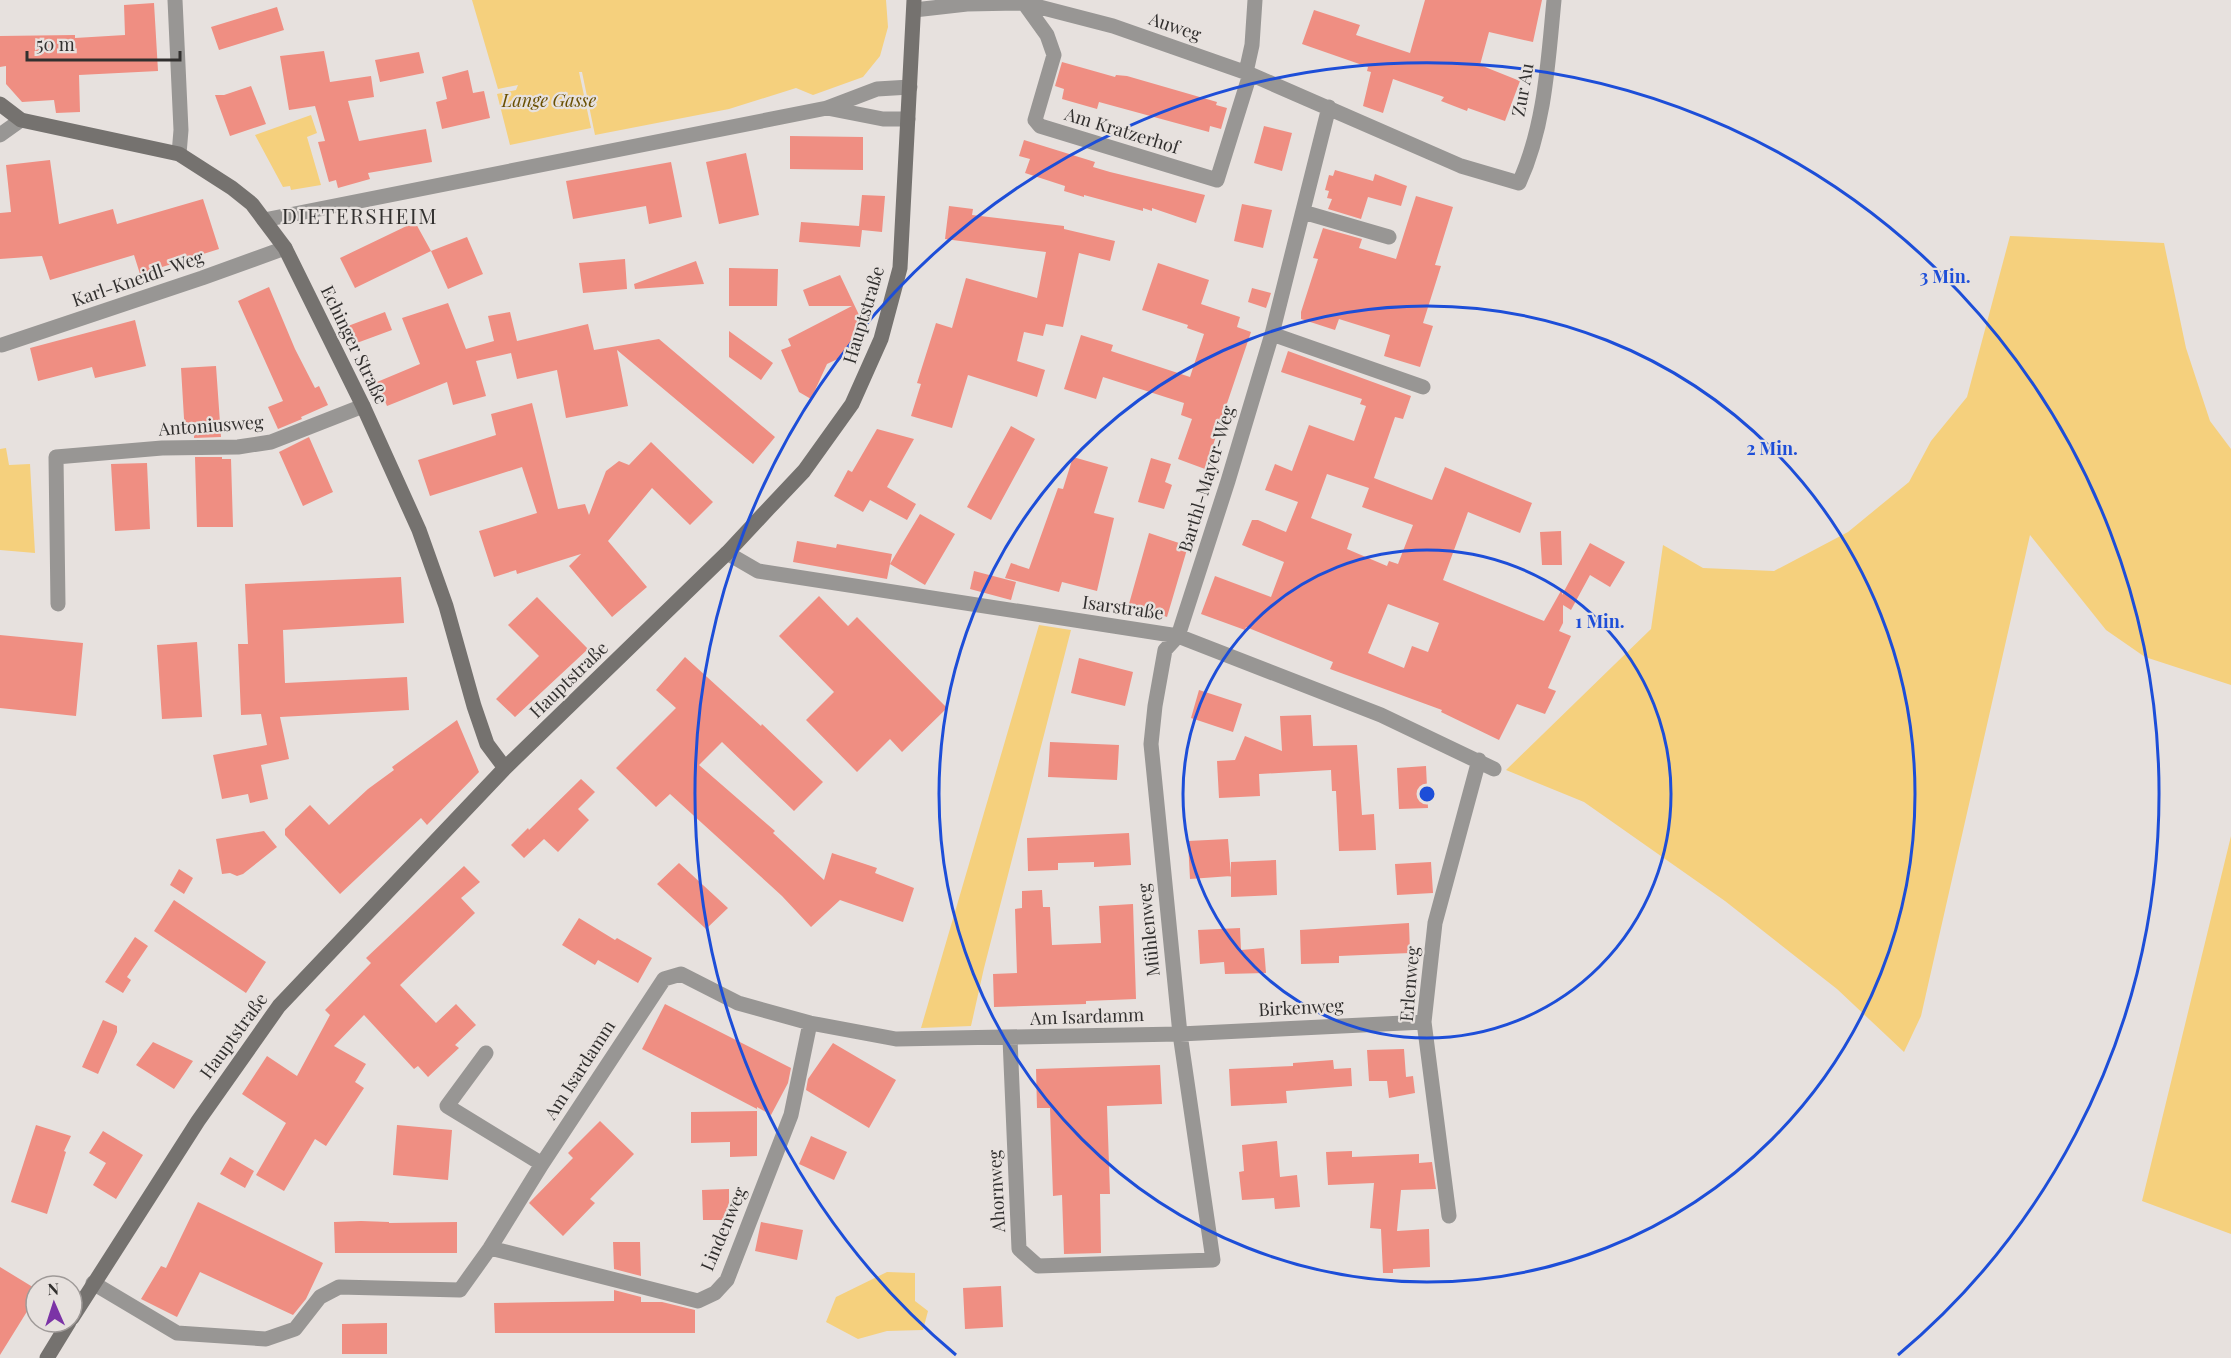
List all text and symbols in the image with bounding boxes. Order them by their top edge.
street label: Auweg [1145,6,1205,46]
scale bar [27,24,180,62]
text: 50 m [36,32,75,56]
street label: Zur Au [1506,61,1539,118]
park label: Lange Gasse [501,88,596,112]
street label: Am Kratzerhof [1061,101,1184,159]
district label: DIETERSHEIM [282,201,438,229]
street label: Karl-Kneidl-Weg [69,244,207,312]
street label: Hauptstraße [837,263,889,366]
text: 3 Min. [1919,264,1971,288]
street label: Echinger Straße [316,281,394,408]
street label: Barthl-Mayer-Weg [1172,402,1240,555]
street label: Antoniusweg [157,409,265,441]
text: 2 Min. [1746,436,1798,460]
street label: Isarstraße [1081,589,1165,625]
text: 1 Min. [1575,609,1625,633]
street label: Hauptstraße [524,636,613,723]
centre of rings [1417,784,1437,804]
street label: Mühlenweg [1131,882,1165,978]
street label: Erlenweg [1394,945,1424,1023]
street label: Hauptstraße [194,988,273,1083]
street label: Birkenweg [1258,993,1345,1021]
street label: Am Isardamm [1029,1002,1144,1030]
street label: Am Isardamm [538,1015,620,1125]
street label: Ahornweg [982,1149,1010,1234]
street label: Lindenweg [695,1182,752,1274]
north arrow [24,1274,84,1334]
text: N [47,1278,60,1299]

